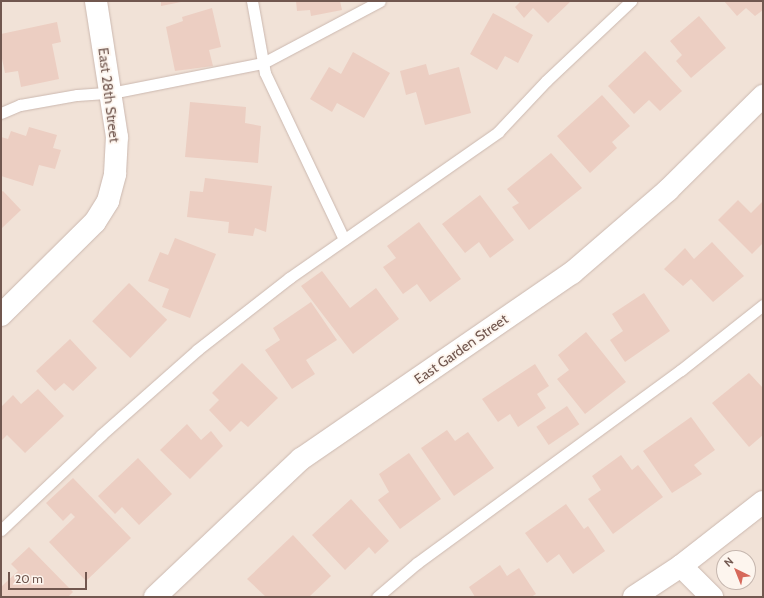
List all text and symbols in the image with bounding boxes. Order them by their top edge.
street label: East 28th Street [95,47,123,143]
street label: East Garden Street [411,310,511,388]
north arrow [716,550,756,590]
text: N [721,554,736,570]
scale bar [10,564,89,590]
text: 20 m [15,571,43,586]

